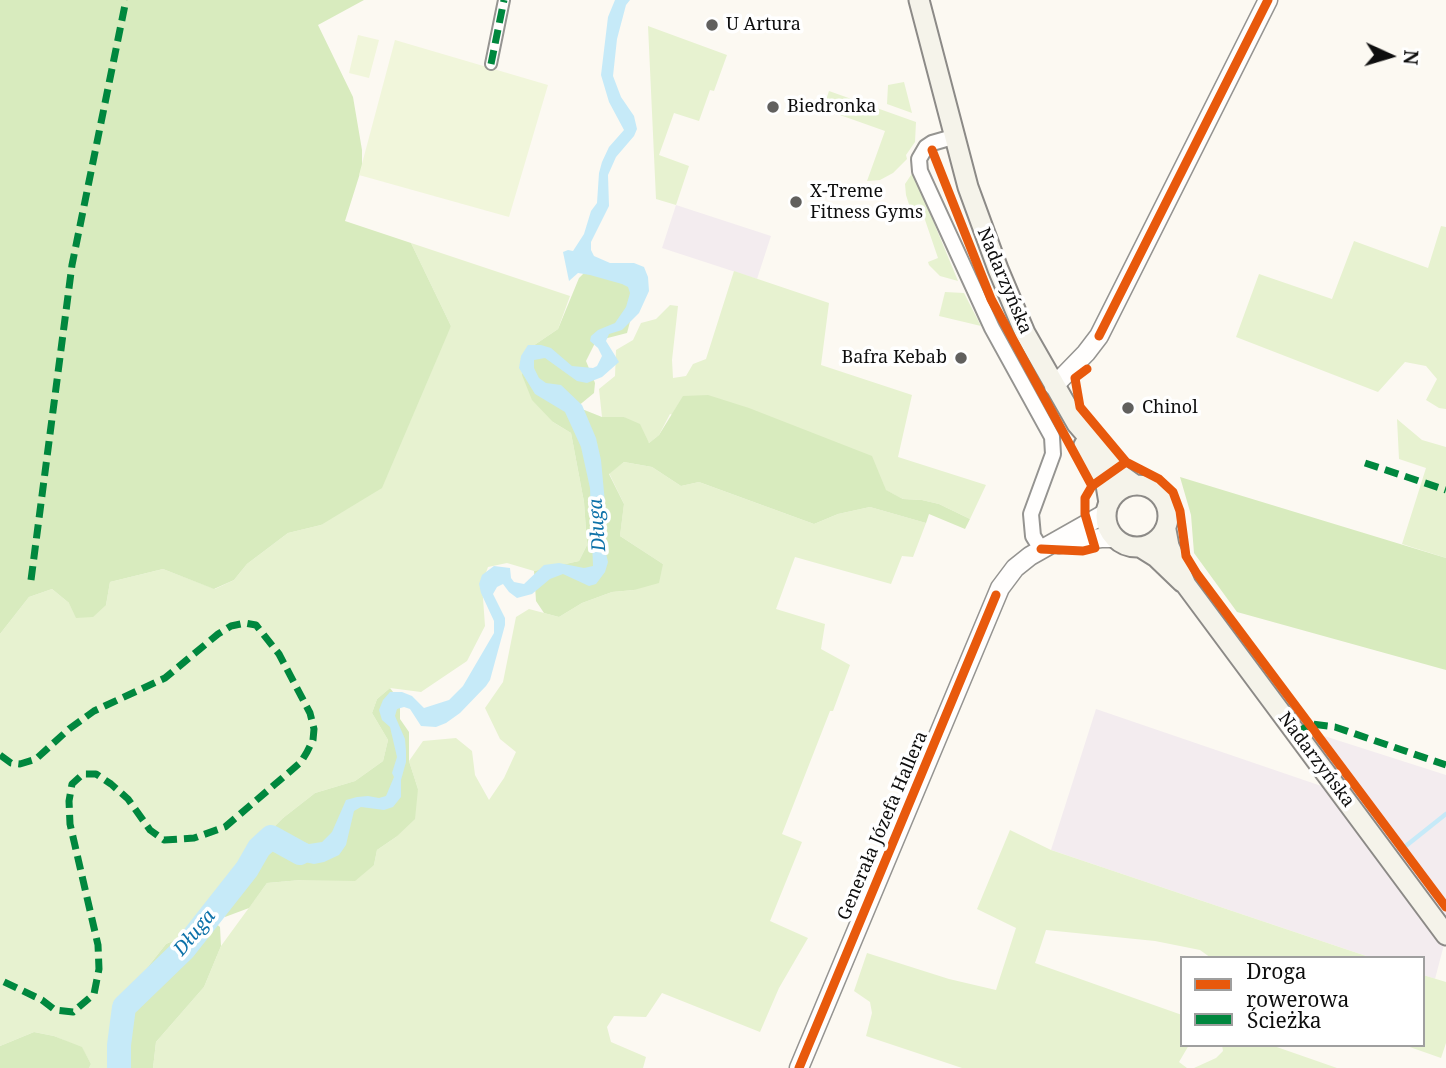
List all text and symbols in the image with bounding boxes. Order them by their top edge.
place label: U Artura [726,14,801,36]
marker: U Artura [704,17,720,33]
north arrow [1355,21,1425,91]
text: N [1397,49,1424,66]
place label: Biedronka [787,96,876,118]
marker: Biedronka [765,99,781,115]
place label: X-Treme Fitness Gyms [810,181,923,224]
marker: X-Treme Fitness Gyms [788,194,804,210]
street label: Nadarzyńska [972,225,1036,337]
place label: Bafra Kebab [841,347,947,369]
marker: Bafra Kebab [953,350,969,366]
place label: Chinol [1142,397,1198,419]
marker: Chinol [1120,400,1136,416]
water label: Długa [585,498,611,552]
street label: Nadarzyńska [1273,708,1359,812]
street label: Generała Józefa Hallera [833,728,933,924]
water label: Długa [169,905,221,961]
legend [1180,956,1425,1047]
text: Droga rowerowa [1246,957,1349,1013]
text: Ścieżka [1247,1006,1322,1034]

